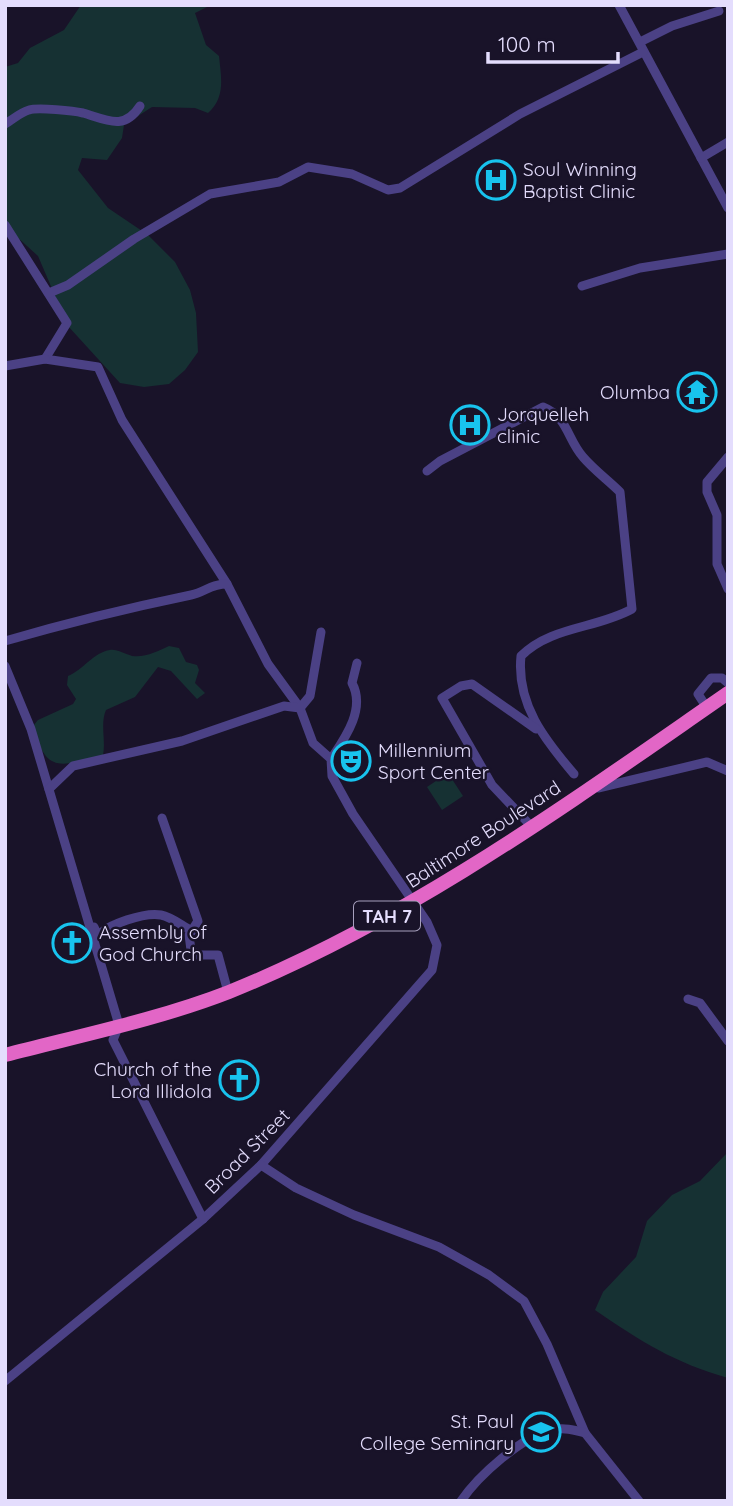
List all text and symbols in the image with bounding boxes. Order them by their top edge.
scale bar [488,21,618,65]
text: 100 m [498,31,556,57]
place label: Soul Winning Baptist Clinic [523,157,637,203]
hospital icon: Soul Winning Baptist Clinic [475,159,517,201]
temple icon: Olumba [676,371,718,413]
place label: Olumba [600,380,670,404]
place label: Jorquelleh clinic [497,402,589,448]
hospital icon: Jorquelleh clinic [449,404,491,446]
place label: Millennium Sport Center [378,738,490,784]
theatre icon: Millennium Sport Center [330,740,372,782]
street label: Baltimore Boulevard [401,775,565,893]
road number: TAH 7 [354,902,420,931]
place label: Assembly of God Church [99,920,207,966]
church icon: Assembly of God Church [51,922,93,964]
place label: Church of the Lord Illidola [94,1057,212,1103]
church icon: Church of the Lord Illidola [218,1059,260,1101]
street label: Broad Street [199,1103,295,1199]
place label: St. Paul College Seminary [360,1409,514,1455]
school or university icon: St. Paul College Seminary [520,1411,562,1453]

